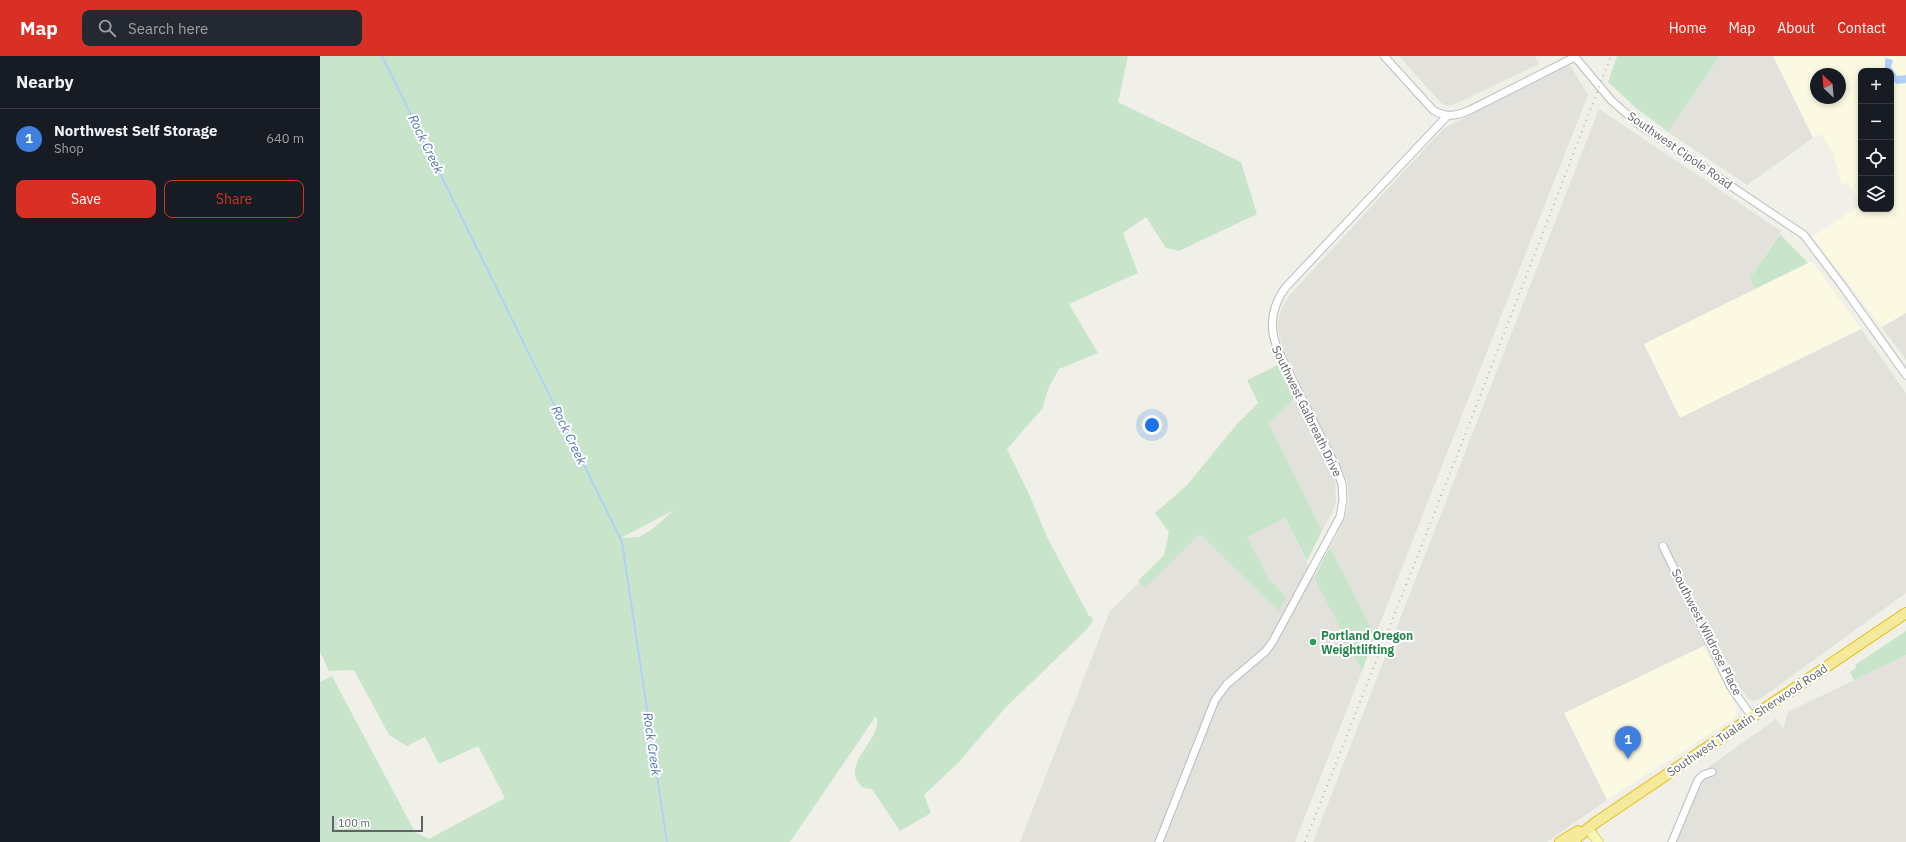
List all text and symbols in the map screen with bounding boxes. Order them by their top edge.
search box [82,10,362,46]
text: Map [20,16,58,40]
icon: search [96,17,118,39]
text: Search here [128,19,208,38]
text: Home [1669,19,1706,37]
text: Map [1728,19,1755,37]
text: About [1777,19,1815,37]
text: Contact [1837,19,1886,37]
north arrow [1810,68,1846,104]
map controls [1858,68,1894,212]
button: + [1858,68,1894,104]
text: Nearby [16,71,74,93]
button: − [1858,104,1894,140]
street label: Southwest Cipole Road [1625,108,1735,192]
water label: Rock Creek [404,112,448,177]
text: Northwest Self Storage [54,121,217,140]
text: 1 [25,130,33,147]
text: 640 m [266,130,304,147]
text: Shop [54,140,84,157]
button: locate [1858,140,1894,176]
button: layers [1858,176,1894,212]
button: Save [16,180,156,218]
button: Share [164,180,304,218]
street label: Southwest Galbreath Drive [1269,343,1345,479]
water label: Rock Creek [547,403,591,468]
your location [1142,415,1162,435]
street label: Southwest Wildrose Place [1669,566,1746,698]
place label: Portland Oregon Weightlifting [1321,628,1413,657]
marker: Portland Oregon Weightlifting [1308,637,1318,647]
street label: Southwest Tualatin Sherwood Road [1664,660,1830,780]
water label: Rock Creek [639,711,665,777]
pin: 1 [1615,726,1641,759]
scale bar [332,814,423,833]
text: 100 m [338,816,370,830]

